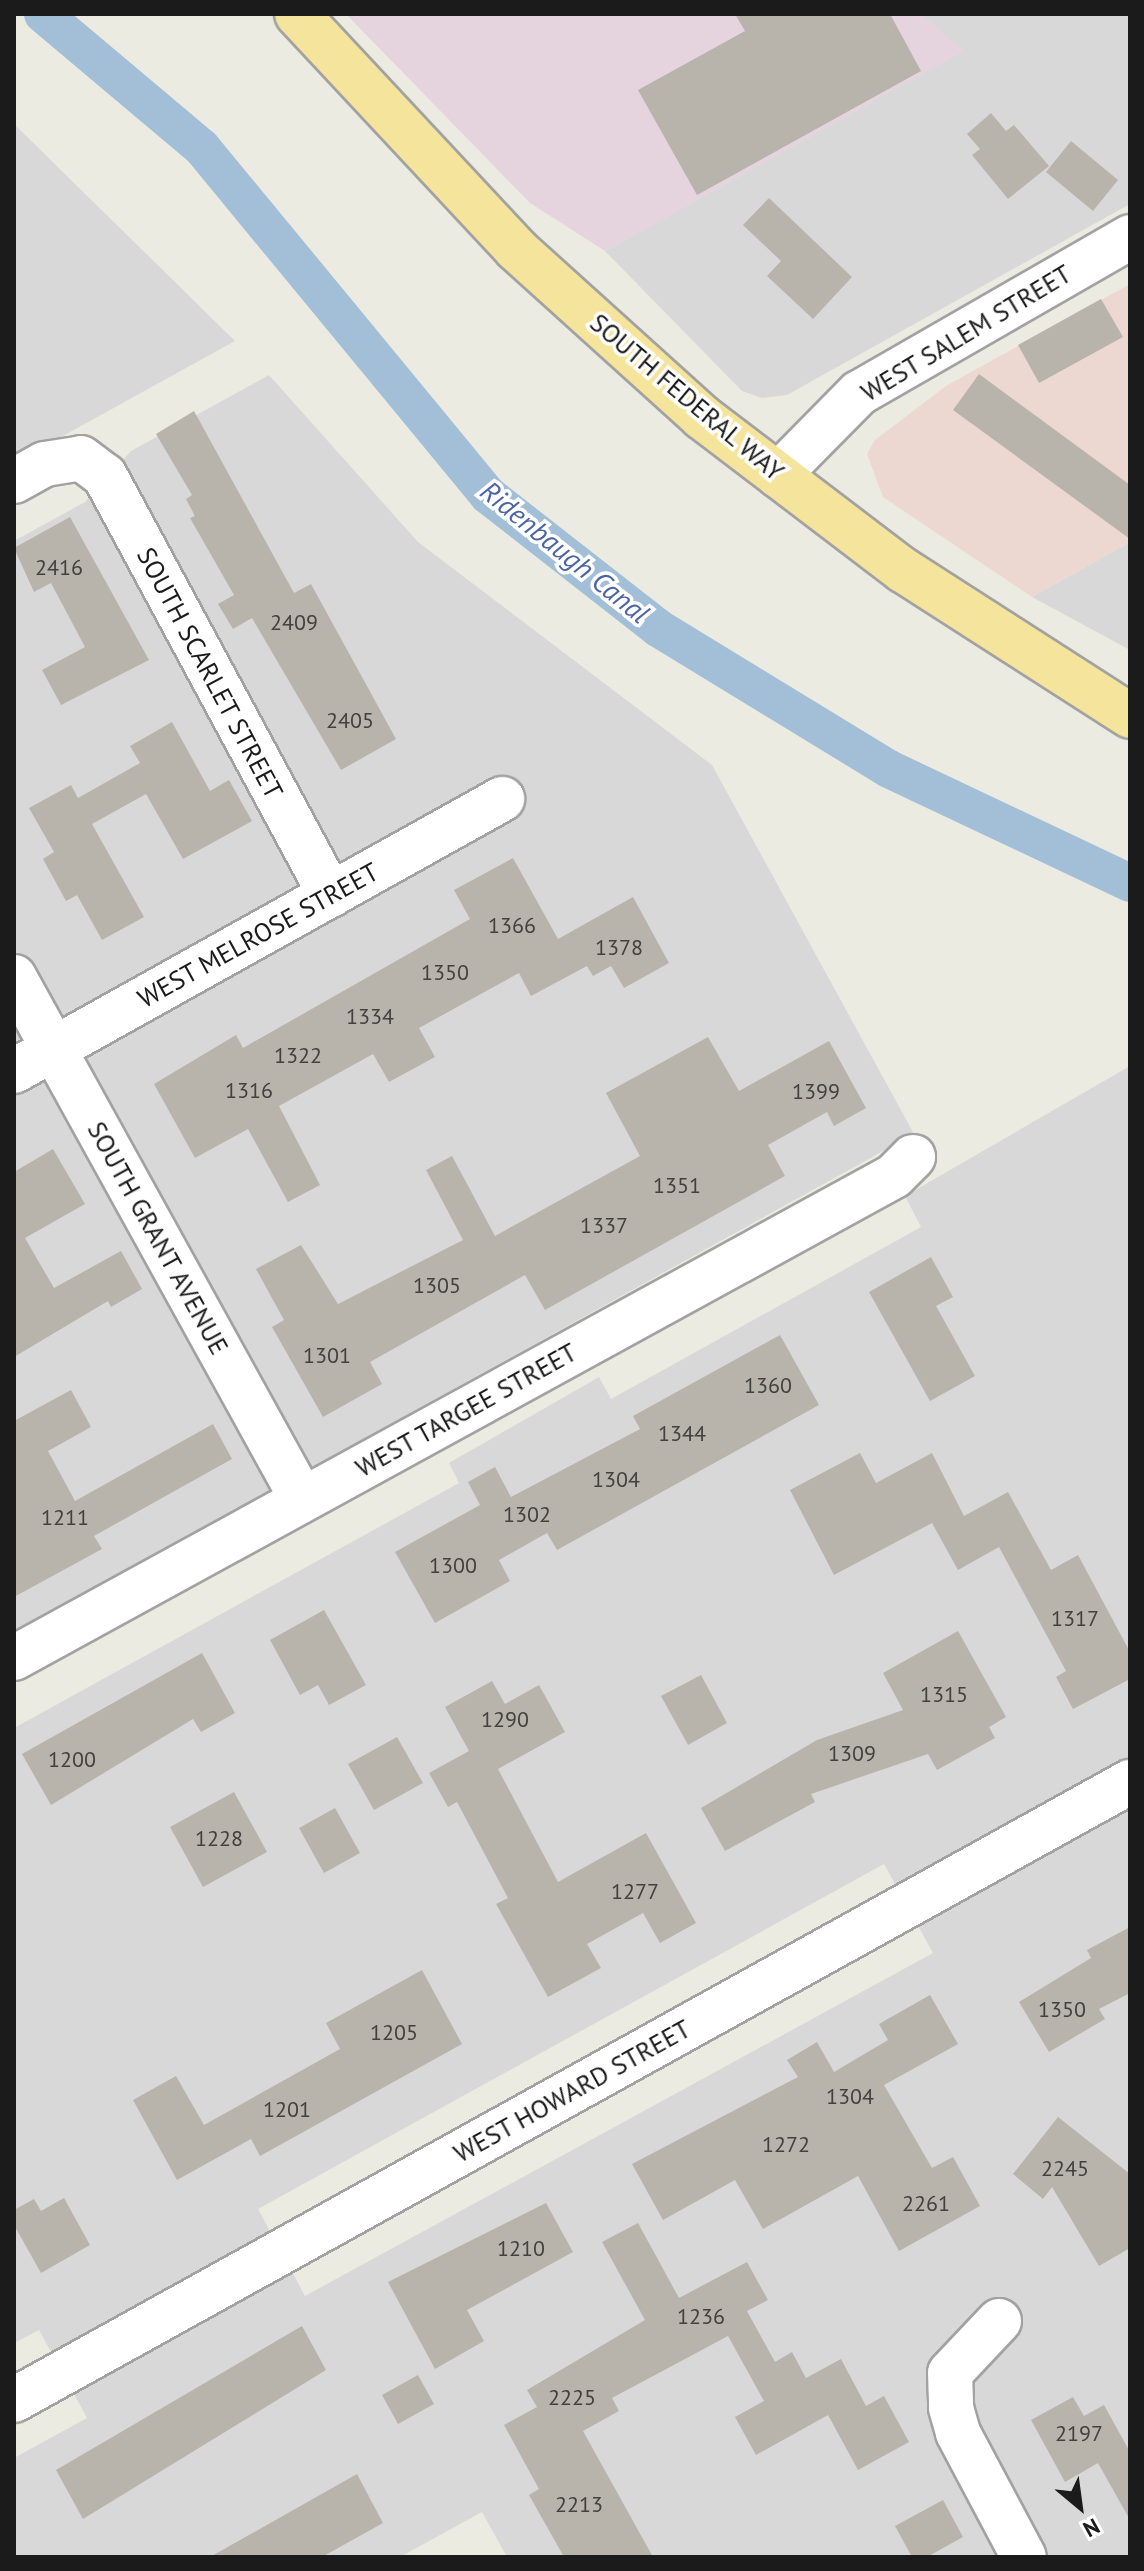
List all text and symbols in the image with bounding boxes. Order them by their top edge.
street label: WEST SALEM STREET [855,258,1077,408]
street label: SOUTH FEDERAL WAY [583,306,791,488]
water label: Ridenbaugh Canal [474,474,656,630]
street label: SOUTH SCARLET STREET [130,542,290,804]
house number: 2416 [35,555,83,581]
house number: 2409 [270,610,318,636]
house number: 2405 [326,708,374,734]
street label: WEST MELROSE STREET [132,856,384,1014]
house number: 1366 [488,913,536,939]
house number: 1378 [595,935,643,961]
house number: 1350 [421,960,469,986]
house number: 1334 [346,1004,394,1030]
house number: 1322 [274,1043,322,1069]
house number: 1316 [225,1078,273,1104]
house number: 1399 [792,1079,840,1105]
street label: SOUTH GRANT AVENUE [81,1115,235,1361]
house number: 1351 [653,1173,701,1199]
house number: 1337 [580,1213,628,1239]
house number: 1305 [413,1273,461,1299]
street label: WEST TARGEE STREET [349,1336,583,1484]
house number: 1301 [303,1343,351,1369]
house number: 1360 [744,1373,792,1399]
house number: 1344 [658,1421,706,1447]
house number: 1304 [592,1467,640,1493]
house number: 1302 [503,1502,551,1528]
house number: 1211 [41,1505,89,1531]
house number: 1300 [429,1553,477,1579]
house number: 1317 [1051,1606,1099,1632]
house number: 1315 [920,1682,968,1708]
house number: 1290 [481,1707,529,1733]
house number: 1309 [828,1741,876,1767]
house number: 1200 [48,1747,96,1773]
house number: 1228 [195,1826,243,1852]
house number: 1277 [611,1879,659,1905]
house number: 1350 [1038,1997,1086,2023]
street label: WEST HOWARD STREET [448,2013,696,2169]
house number: 1205 [370,2020,418,2046]
house number: 1304 [826,2084,874,2110]
house number: 1201 [263,2097,311,2123]
house number: 1272 [762,2132,810,2158]
house number: 2245 [1041,2156,1089,2182]
house number: 2261 [902,2191,950,2217]
house number: 1210 [497,2236,545,2262]
house number: 1236 [677,2304,725,2330]
house number: 2225 [548,2385,596,2411]
house number: 2197 [1055,2421,1103,2447]
north arrow [1040,2467,1120,2547]
house number: 2213 [555,2492,603,2518]
text: N [1079,2512,1105,2544]

